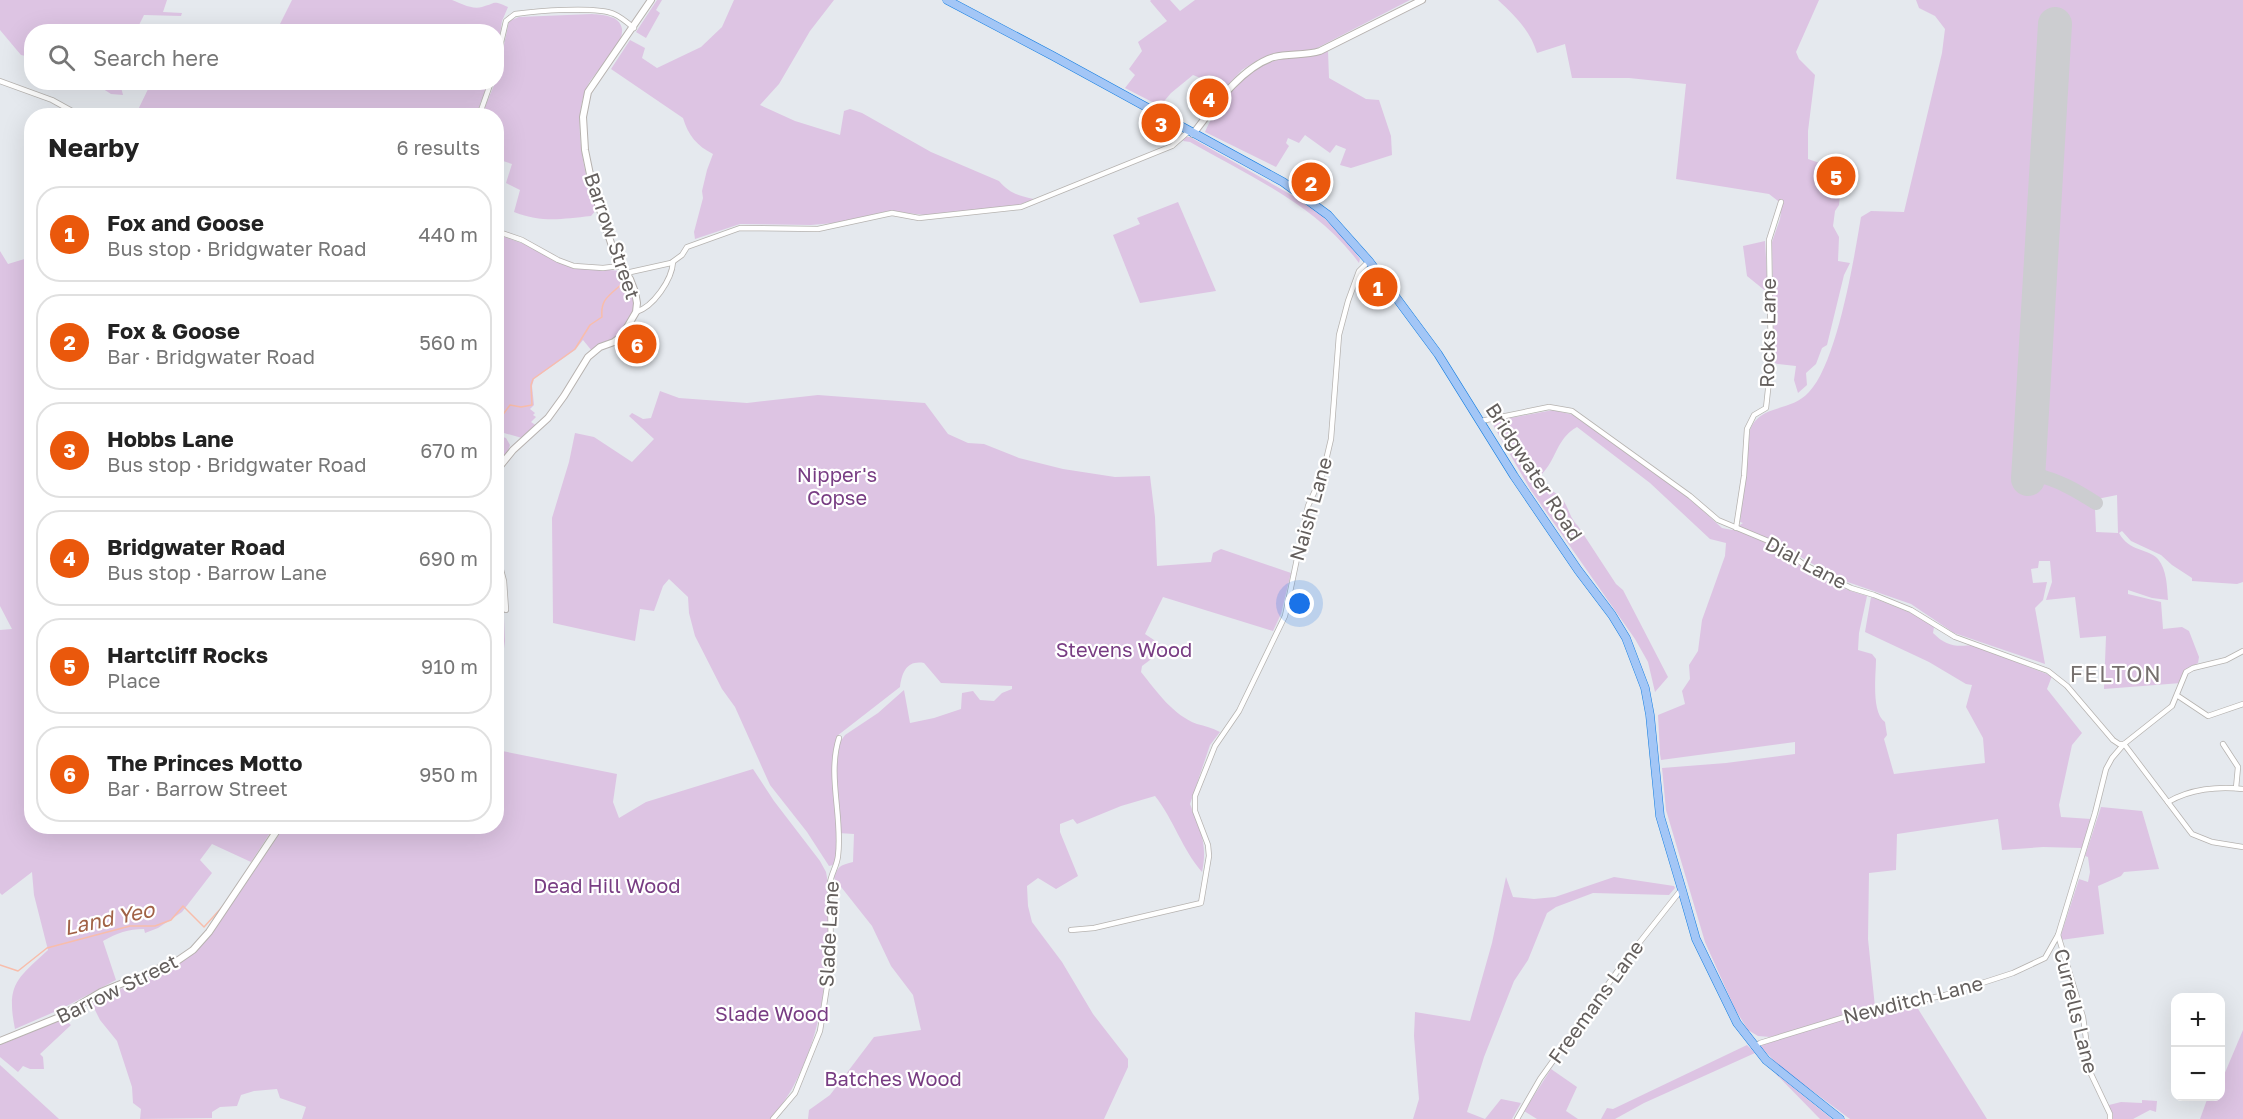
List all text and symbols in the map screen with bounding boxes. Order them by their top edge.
search box [24,24,504,90]
icon: search [45,41,78,74]
text: Search here [93,44,219,71]
pin: 4 [1190,76,1228,120]
pin: 3 [1142,100,1180,146]
text: Nearby [48,132,139,163]
text: 6 results [396,135,480,159]
pin: 5 [1816,154,1856,198]
pin: 2 [1292,160,1330,204]
street label: Barrow Street [580,169,646,302]
text: Fox and Goose [107,209,264,236]
text: 1 [64,222,75,246]
text: 440 m [419,222,478,246]
text: Bus stop · Bridgwater Road [107,236,366,260]
pin: 1 [1358,264,1398,310]
street label: Rocks Lane [1754,278,1780,388]
text: Fox & Goose [107,317,240,344]
pin: 6 [618,322,656,366]
text: 2 [63,330,76,354]
text: 560 m [419,330,478,354]
text: Bar · Bridgwater Road [107,344,315,368]
street label: Bridgwater Road [1481,398,1588,545]
text: Hobbs Lane [107,425,234,452]
text: 3 [63,438,76,462]
text: 670 m [420,438,478,462]
text: Bus stop · Bridgwater Road [107,452,366,476]
street label: Naish Lane [1284,454,1336,563]
park label: Nipper's Copse [797,462,877,509]
street label: Dial Lane [1762,531,1851,594]
text: Bridgwater Road [107,533,285,560]
text: 4 [63,546,76,570]
text: 690 m [419,546,478,570]
text: Bus stop · Barrow Lane [107,560,327,584]
your location [1285,589,1314,618]
park label: Stevens Wood [1056,637,1192,661]
text: Hartcliff Rocks [107,641,268,668]
text: 5 [63,654,76,678]
text: 910 m [421,654,478,678]
district label: FELTON [2070,660,2162,687]
text: Place [107,668,160,692]
text: The Princes Motto [107,749,302,776]
text: 6 [63,762,76,786]
text: 950 m [419,762,478,786]
text: Bar · Barrow Street [107,776,288,800]
park label: Dead Hill Wood [533,873,681,897]
street label: Slade Lane [813,880,843,988]
water label: Land Yeo [61,895,158,940]
street label: Freemans Lane [1542,935,1648,1068]
street label: Currells Lane [2050,946,2104,1076]
street label: Barrow Street [52,948,181,1028]
street label: Newditch Lane [1840,970,1985,1028]
map controls [2171,993,2225,1101]
button: + [2171,993,2225,1047]
park label: Slade Wood [715,1001,829,1025]
button: − [2171,1047,2225,1101]
park label: Batches Wood [824,1066,962,1090]

